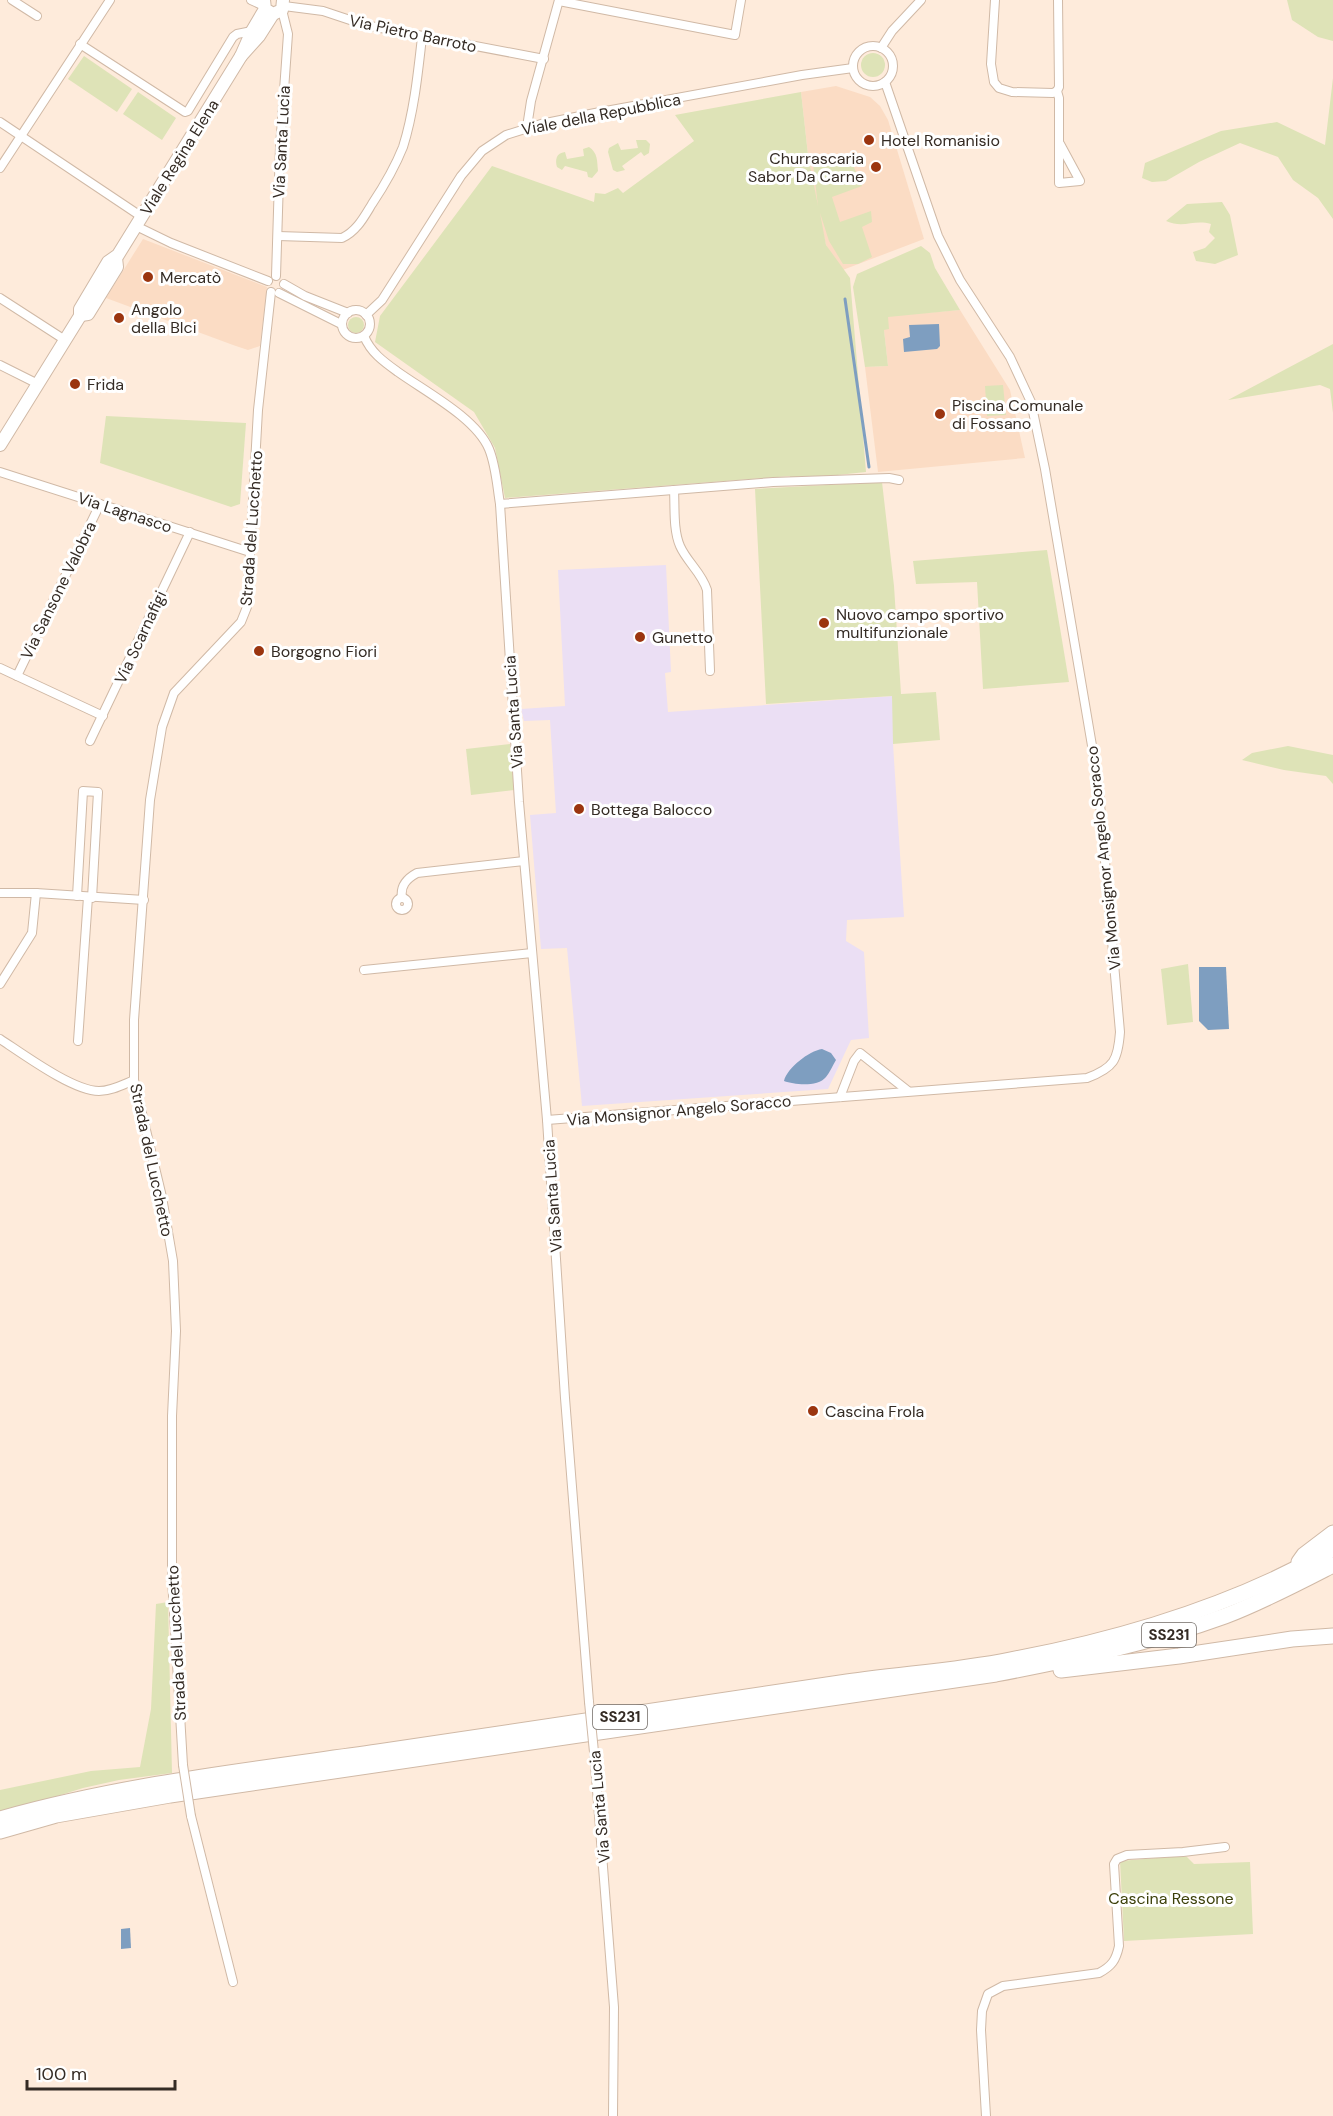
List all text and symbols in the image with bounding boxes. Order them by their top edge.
street label: Via Pietro Barroto [347,10,478,57]
street label: Via Santa Lucia [268,85,295,199]
street label: Viale della Repubblica [520,89,683,140]
street label: Viale Regina Elena [135,95,223,219]
place label: Hotel Romanisio [881,130,1000,151]
marker: Hotel Romanisio [862,133,876,147]
place label: Churrascaria Sabor Da Carne [748,148,864,187]
marker: Churrascaria Sabor Da Carne [869,160,883,174]
place label: Mercatò [160,267,221,288]
marker: Mercatò [141,270,155,284]
place label: Angolo della BIci [131,299,197,338]
marker: Angolo della BIci [112,311,126,325]
place label: Frida [87,374,124,395]
marker: Frida [68,377,82,391]
place label: Piscina Comunale di Fossano [952,395,1083,434]
marker: Piscina Comunale di Fossano [933,407,947,421]
street label: Strada del Lucchetto [236,450,267,606]
street label: Via Lagnasco [75,487,175,538]
street label: Via Sansone Valobra [16,518,101,663]
street label: Via Scarnafigi [110,587,171,687]
place label: Nuovo campo sportivo multifunzionale [836,604,1004,643]
marker: Nuovo campo sportivo multifunzionale [817,616,831,630]
place label: Gunetto [652,627,713,648]
marker: Gunetto [633,630,647,644]
place label: Borgogno Fiori [271,641,377,662]
marker: Borgogno Fiori [252,644,266,658]
street label: Via Santa Lucia [499,655,528,769]
street label: Via Monsignor Angelo Soracco [1081,745,1126,971]
place label: Bottega Balocco [591,799,712,820]
marker: Bottega Balocco [572,802,586,816]
street label: Strada del Lucchetto [125,1082,178,1239]
street label: Via Monsignor Angelo Soracco [566,1090,792,1131]
street label: Via Santa Lucia [538,1139,567,1253]
place label: Cascina Frola [825,1401,924,1422]
marker: Cascina Frola [806,1404,820,1418]
street label: Strada del Lucchetto [162,1565,191,1721]
road number: SS231 [1142,1623,1196,1647]
road number: SS231 [593,1705,647,1729]
street label: Via Santa Lucia [584,1750,615,1864]
park label: Cascina Ressone [1108,1888,1234,1909]
scale bar [27,2053,176,2091]
text: 100 m [36,2062,87,2086]

